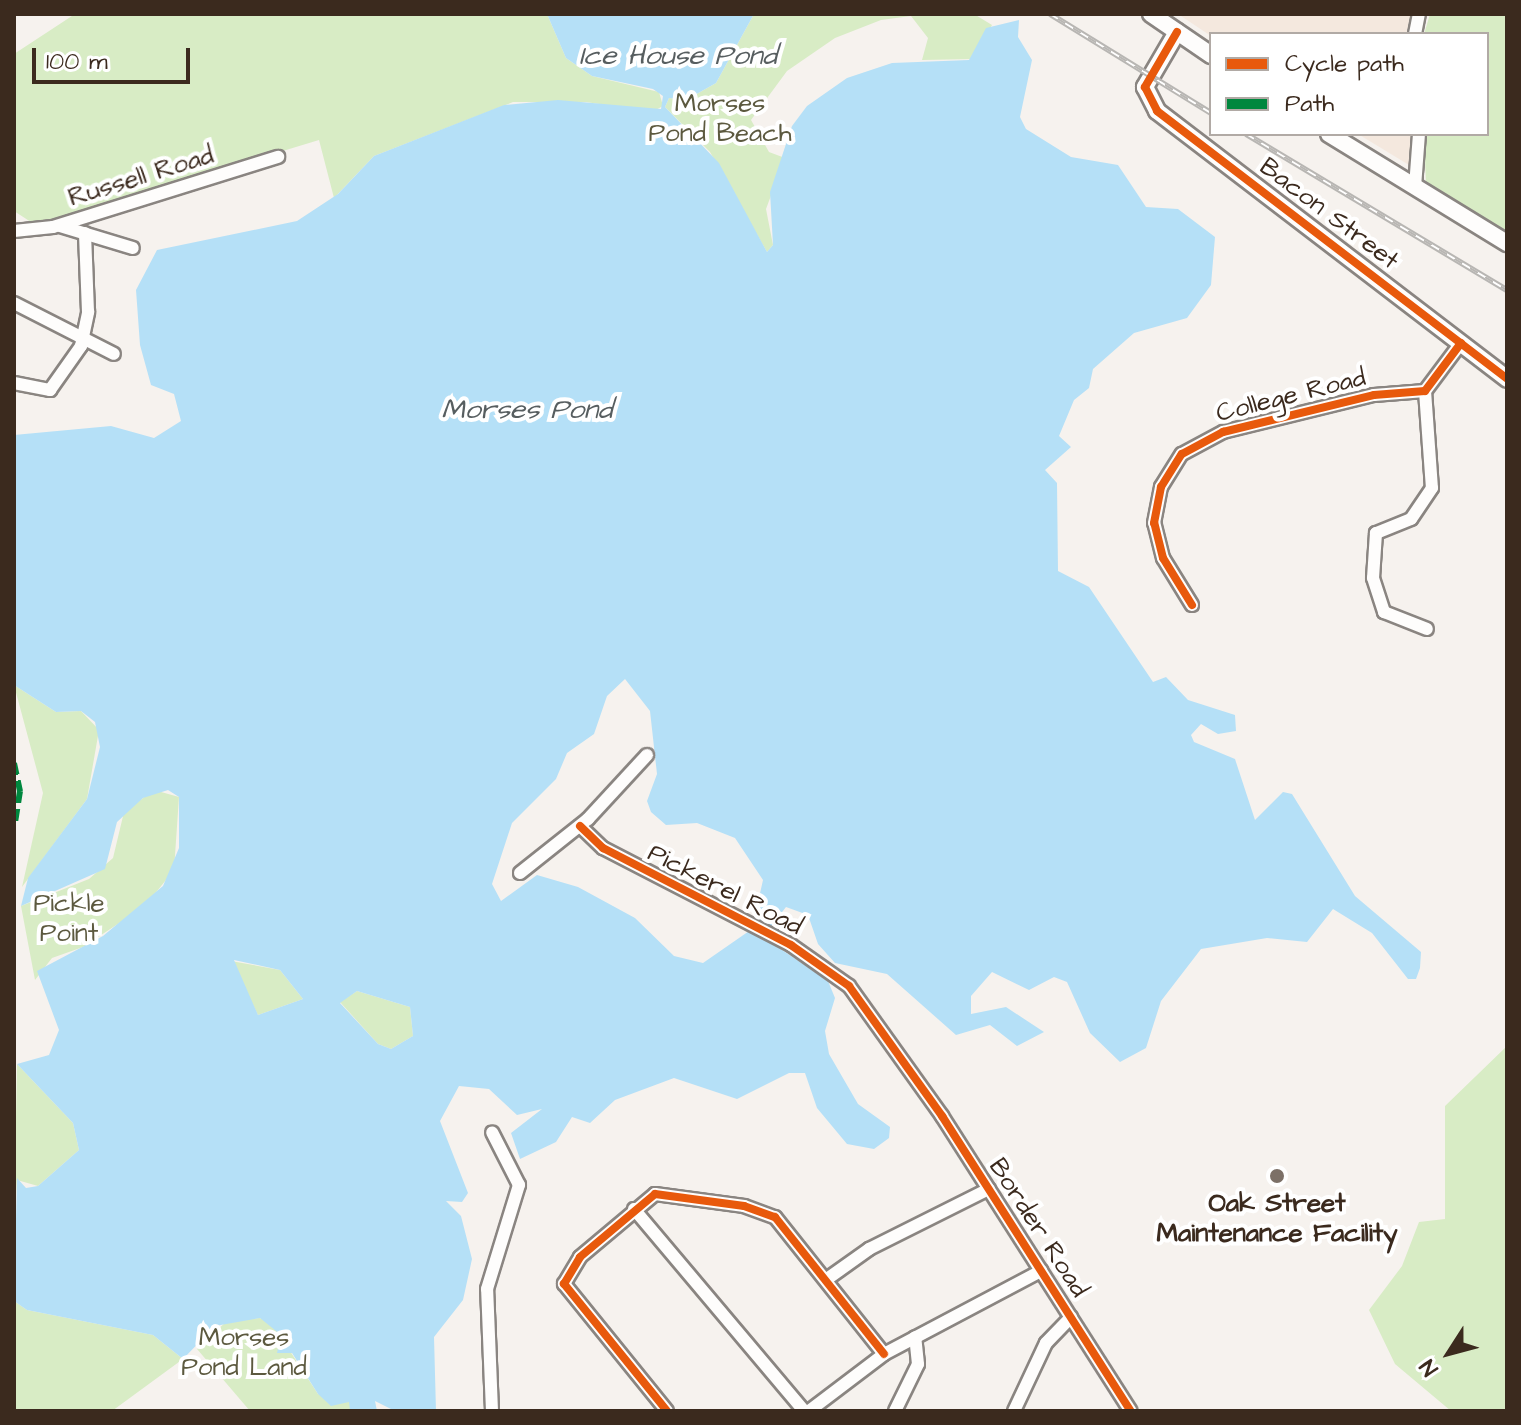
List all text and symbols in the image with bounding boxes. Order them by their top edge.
scale bar [36,32,194,82]
legend [1209,32,1489,136]
water label: Ice House Pond [579,39,777,73]
text: 100 m [46,45,108,79]
text: Cycle path [1285,47,1404,81]
text: Path [1285,87,1334,121]
park label: Morses Pond Beach [648,88,792,150]
street label: Russell Road [65,140,217,214]
street label: Bacon Street [1253,151,1405,277]
street label: College Road [1213,362,1369,430]
water label: Morses Pond [442,393,612,427]
street label: Pickerel Road [642,838,808,942]
park label: Pickle Point [33,888,105,950]
street label: Border Road [982,1153,1094,1303]
marker: Oak Street Maintenance Facility [1268,1167,1286,1185]
place label: Oak Street Maintenance Facility [1157,1188,1397,1250]
north arrow [1409,1313,1489,1393]
park label: Morses Pond Land [181,1322,307,1384]
text: N [1413,1353,1446,1382]

